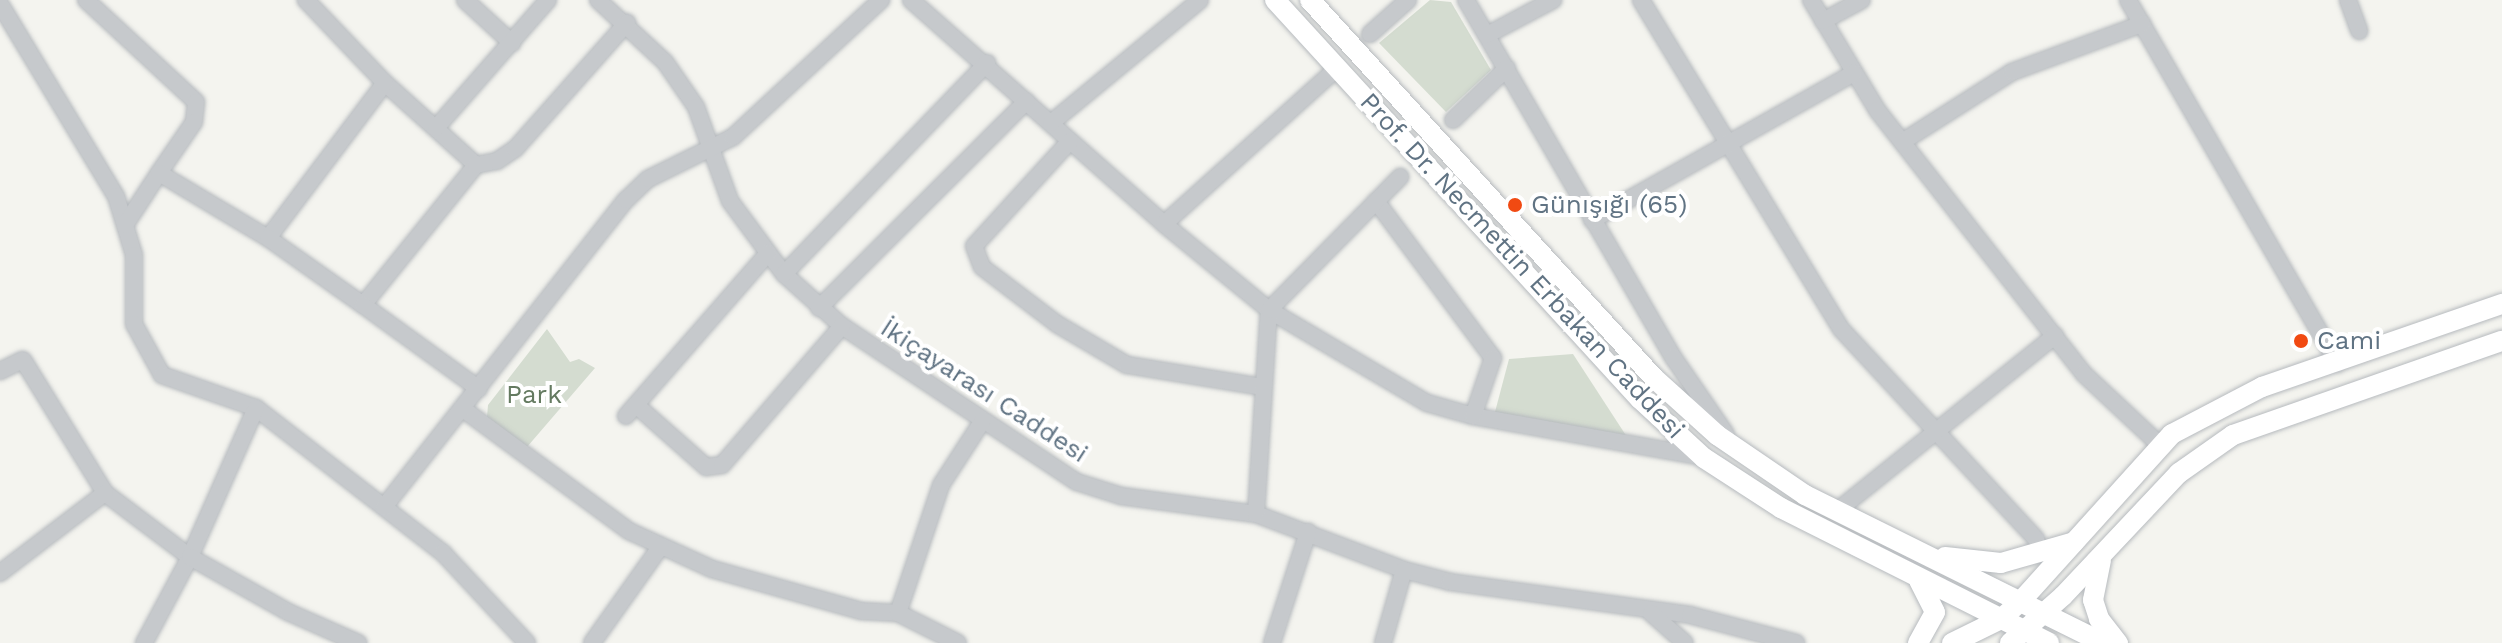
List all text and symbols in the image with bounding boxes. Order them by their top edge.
street label: Prof. Dr. Necmettin Erbakan Caddesi [1353,87,1691,445]
place label: Günışığı (65) [1531,189,1687,221]
marker: Günışığı (65) [1506,196,1524,214]
street label: İkiçayarası Caddesi [875,312,1093,470]
place label: Cami [2317,325,2381,357]
marker: Cami [2292,332,2310,350]
park label: Park [506,379,562,411]

